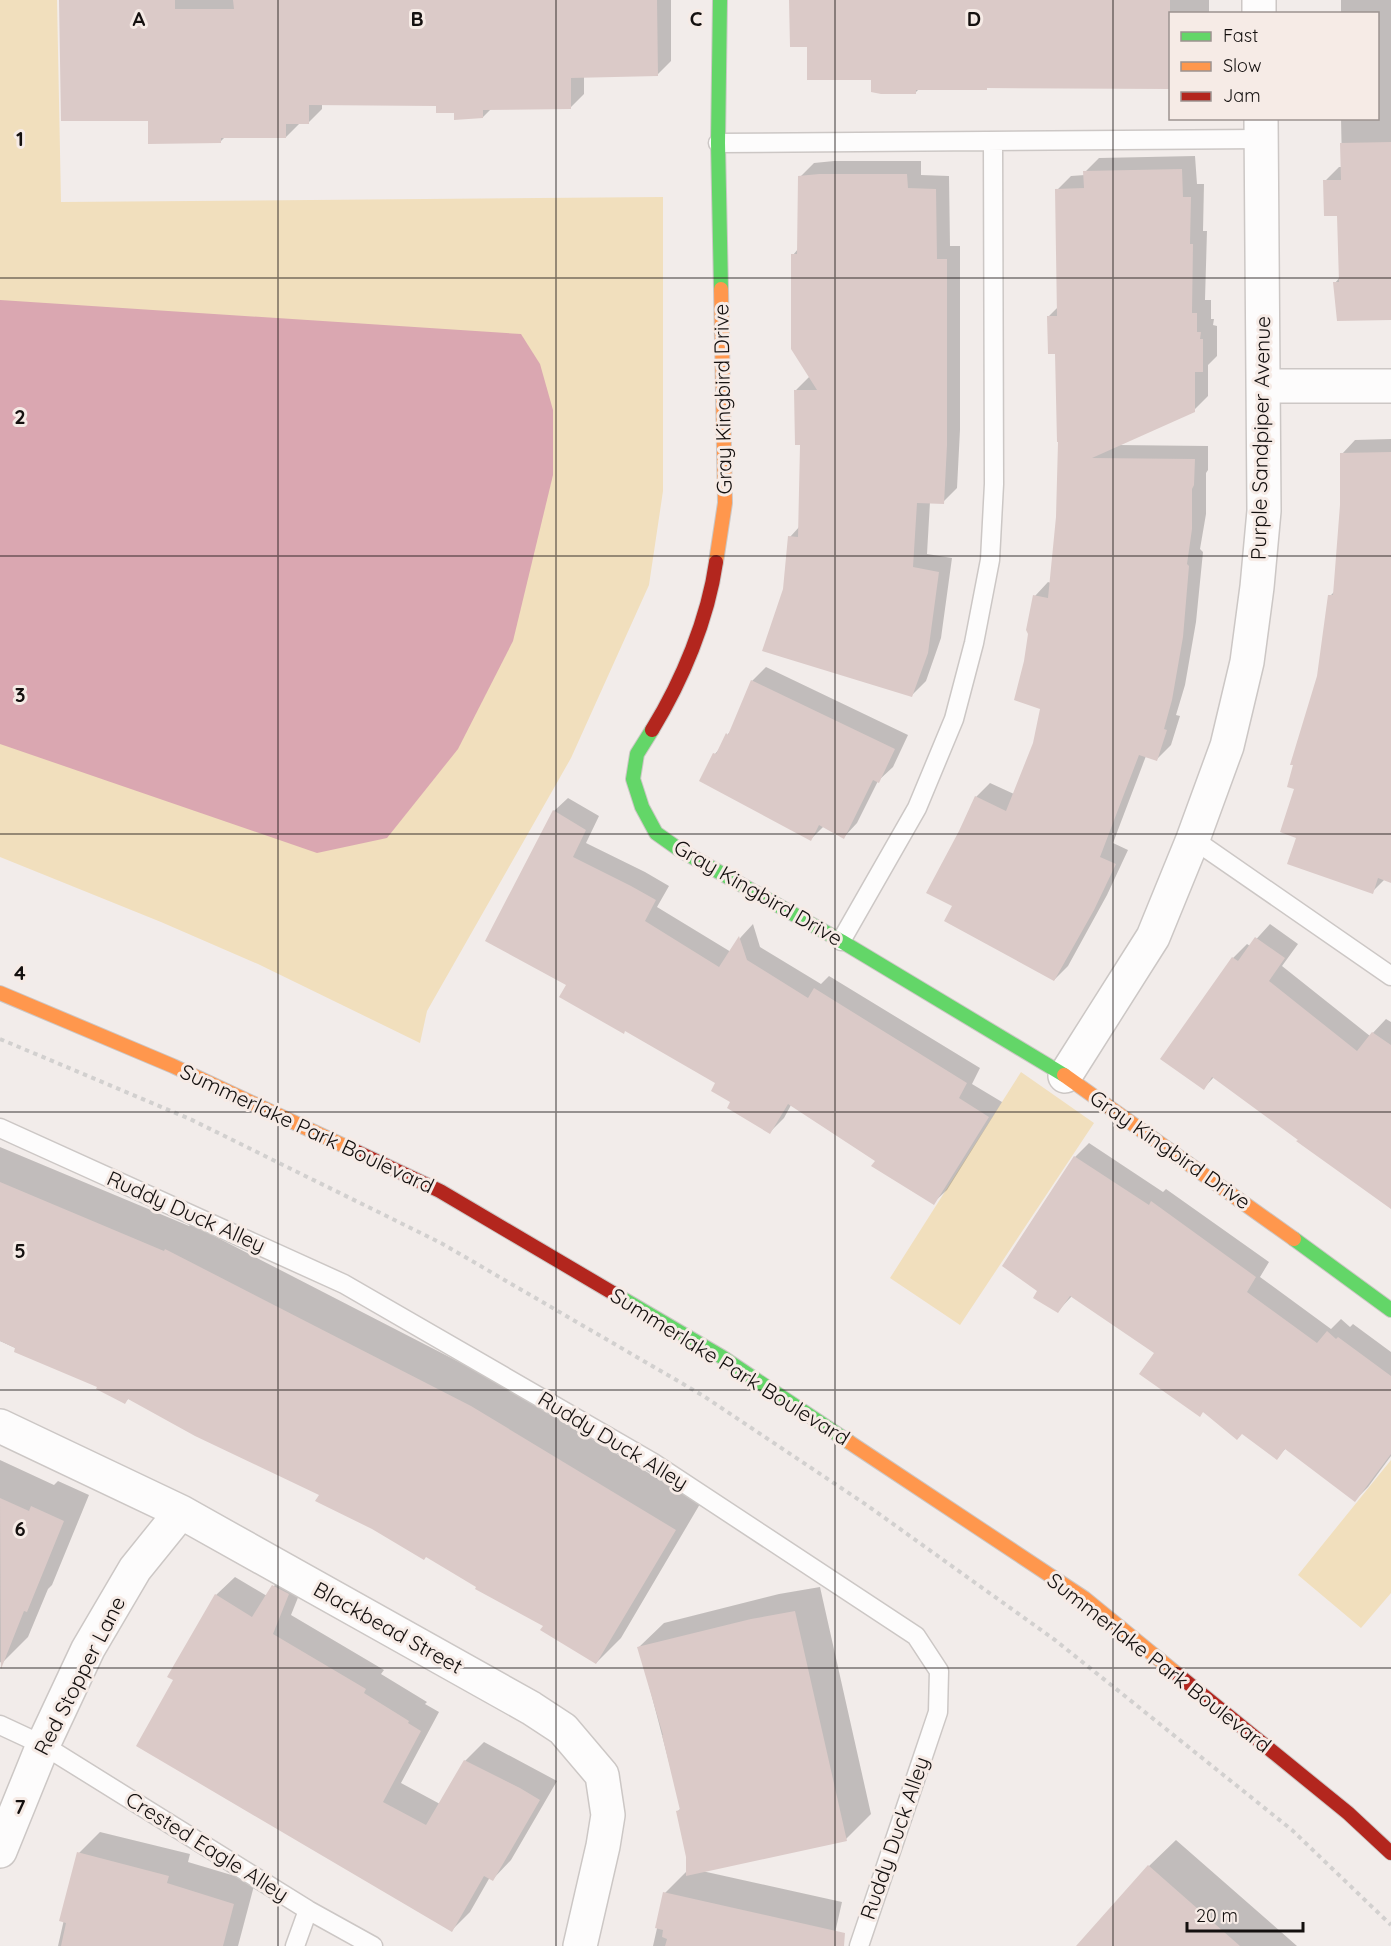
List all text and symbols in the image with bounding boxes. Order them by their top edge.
text: A [133,6,146,31]
text: B [410,6,424,31]
text: C [690,6,703,31]
text: D [967,6,981,31]
legend [1169,12,1379,120]
text: Fast [1223,24,1258,47]
text: Slow [1223,54,1261,77]
text: Jam [1223,84,1261,107]
text: 1 [16,126,24,151]
street label: Gray Kingbird Drive [707,304,737,495]
street label: Purple Sandpiper Avenue [1245,316,1275,560]
text: 2 [14,404,26,429]
text: 3 [15,682,25,707]
street label: Gray Kingbird Drive [669,833,848,951]
text: 4 [14,960,26,985]
street label: Summerlake Park Boulevard [176,1058,438,1198]
street label: Gray Kingbird Drive [1085,1084,1256,1214]
street label: Ruddy Duck Alley [103,1165,270,1258]
text: 5 [14,1238,26,1263]
street label: Summerlake Park Boulevard [606,1282,855,1451]
street label: Ruddy Duck Alley [534,1385,693,1495]
text: 6 [14,1516,26,1541]
street label: Summerlake Park Boulevard [1042,1567,1277,1758]
street label: Blackbead Street [309,1575,468,1679]
street label: Red Stopper Lane [28,1592,130,1759]
street label: Ruddy Duck Alley [854,1753,934,1923]
street label: Crested Eagle Alley [121,1786,294,1907]
text: 7 [15,1794,26,1819]
scale bar [1187,1895,1302,1933]
text: 20 m [1196,1904,1238,1927]

